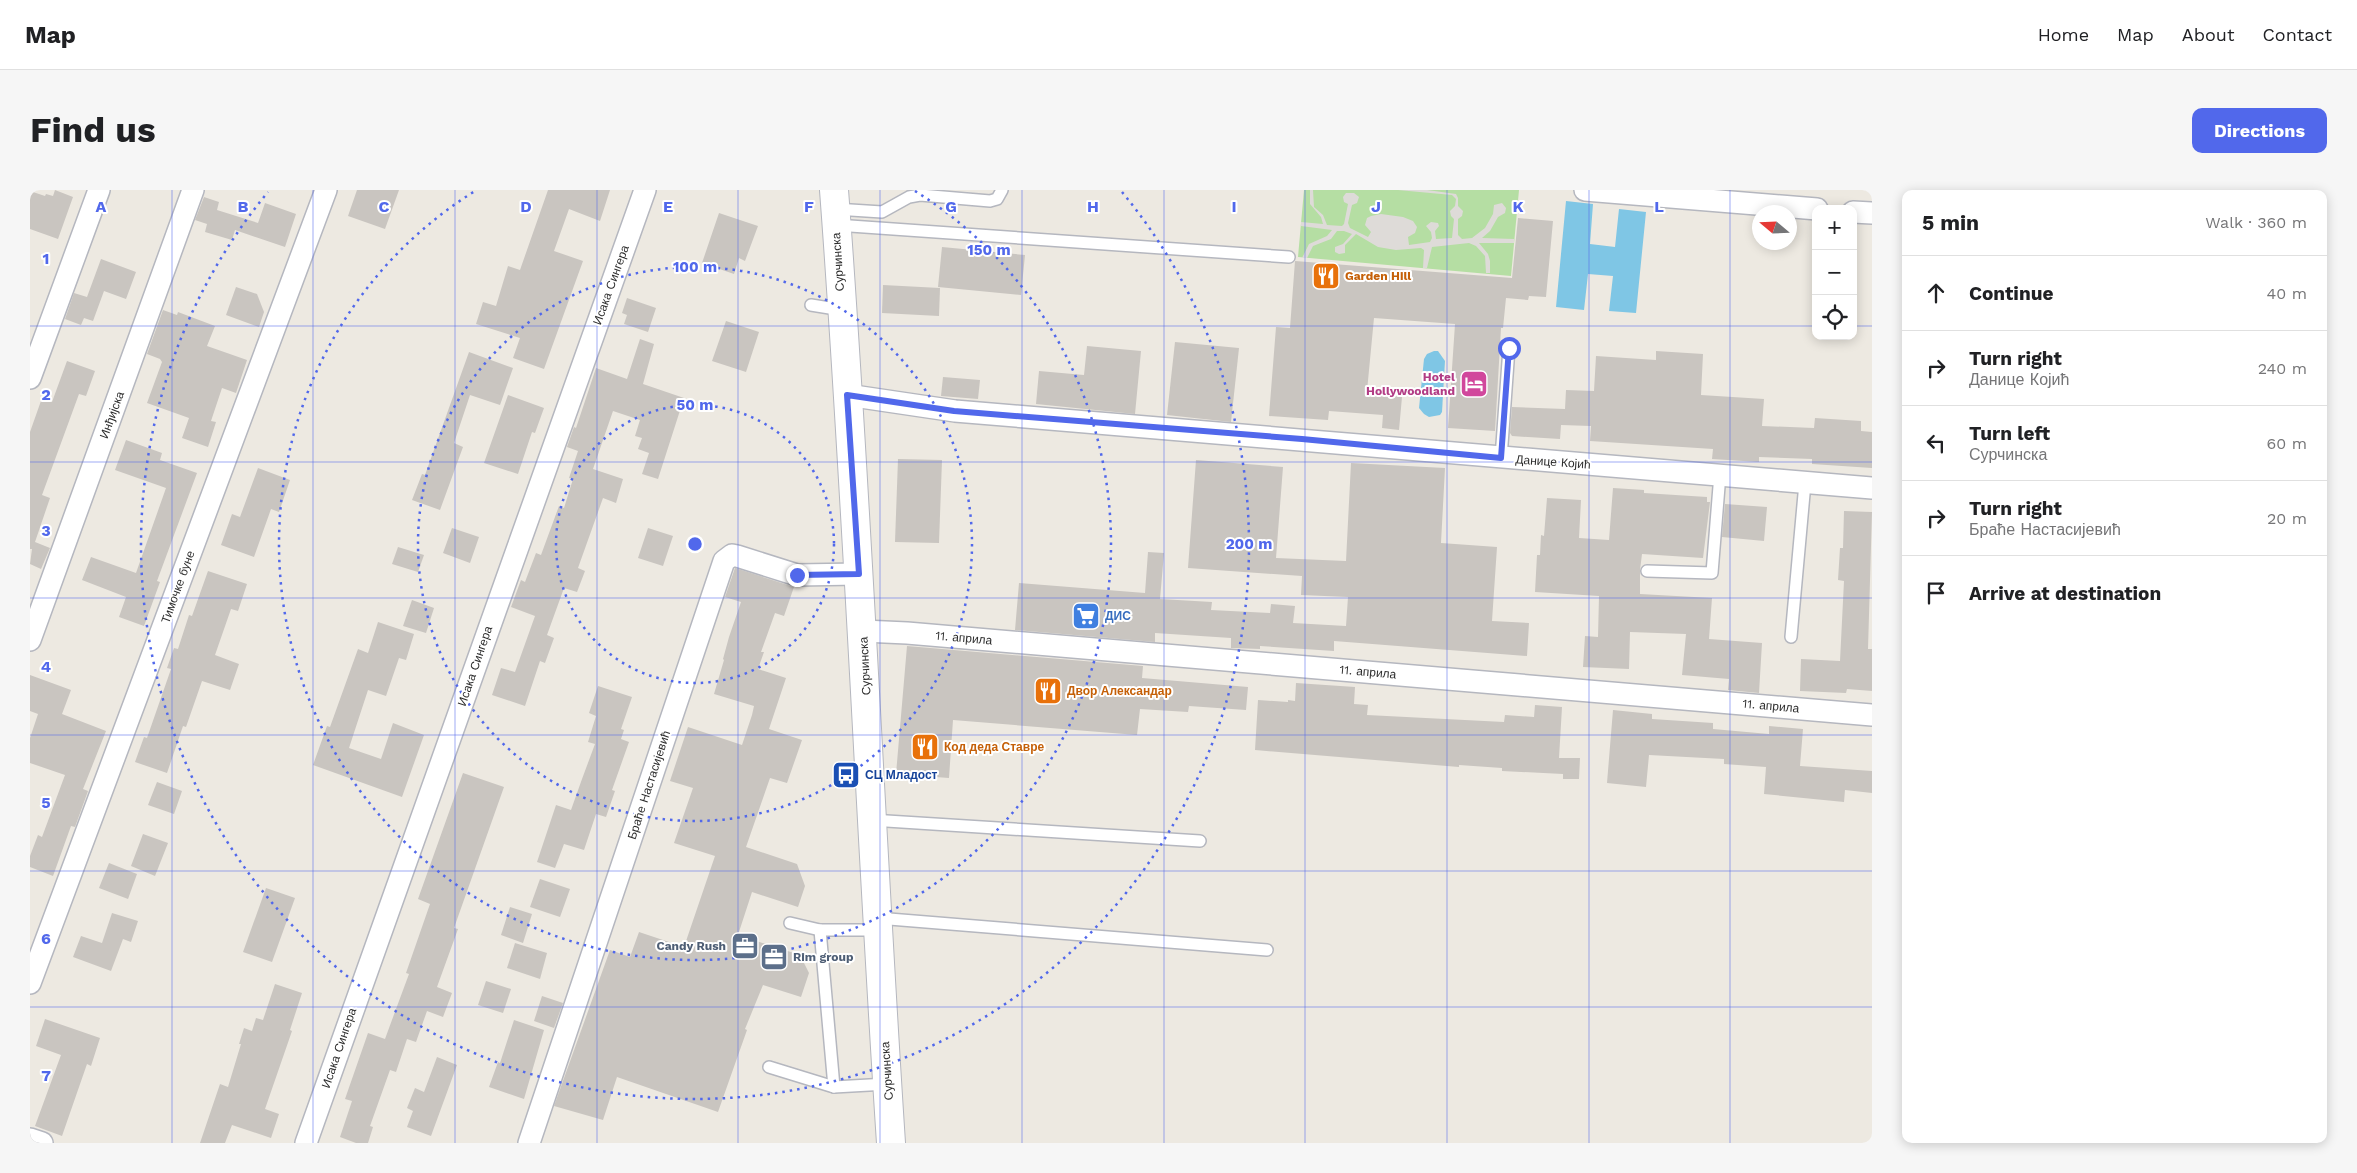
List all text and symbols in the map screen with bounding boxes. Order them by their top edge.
text: Map [25,21,76,49]
text: Home [2038,24,2089,45]
text: Map [2117,24,2154,45]
text: About [2182,24,2234,45]
text: Contact [2262,24,2332,45]
button: Directions [2192,108,2327,153]
text: Find us [30,109,156,151]
text: A [96,197,107,216]
text: B [238,197,249,216]
text: C [379,197,390,216]
text: D [520,197,532,216]
text: E [663,197,673,216]
text: F [804,197,814,216]
text: G [945,197,957,216]
text: H [1087,197,1099,216]
text: I [1231,197,1237,216]
text: J [1371,197,1381,216]
text: K [1512,197,1524,216]
text: L [1654,197,1664,216]
north arrow [1752,205,1797,250]
map controls [1812,205,1857,340]
button: + [1812,205,1857,250]
text: 5 min [1922,210,1979,235]
text: Walk · 360 m [2205,213,2307,232]
street label: Сурчинска [829,232,847,292]
text: 150 m [967,241,1011,259]
street label: Исака Сингера [590,243,632,327]
text: 1 [43,249,49,268]
button: − [1812,250,1857,295]
text: 100 m [673,258,717,276]
restaurant icon: Garden Hill [1311,261,1341,291]
place label: Garden Hill [1345,269,1411,283]
icon: ahead [1922,279,1950,307]
text: Continue [1969,282,2053,305]
text: 40 m [2267,284,2307,303]
button: locate [1812,295,1857,340]
route start [1498,337,1521,360]
text: Turn right [1969,347,2062,370]
icon: right [1922,354,1950,382]
text: 240 m [2258,359,2307,378]
hotel icon: Hotel Hollywoodland [1459,369,1489,399]
place label: Hotel Hollywoodland [1366,370,1455,398]
text: Данице Којић [1969,370,2069,389]
text: 2 [41,385,51,404]
street label: Инђијска [97,389,127,441]
text: 50 m [677,396,713,414]
text: Turn left [1969,422,2050,445]
icon: left [1922,429,1950,457]
text: 60 m [2267,434,2307,453]
text: Сурчинска [1969,445,2047,464]
street label: Данице Којић [1515,452,1591,472]
text: Turn right [1969,497,2062,520]
icon: right [1922,504,1950,532]
text: 20 m [2267,509,2307,528]
text: Браће Настасијевић [1969,520,2121,539]
text: 3 [41,521,51,540]
centre of rings [686,535,704,553]
text: 200 m [1226,535,1272,553]
street label: Тимочке буне [158,548,198,625]
route end [786,564,809,587]
icon: arrive [1922,579,1950,607]
text: Arrive at destination [1969,582,2161,605]
supermarket icon: ДИС [1071,601,1101,631]
place label: ДИС [1105,609,1131,623]
street label: Исака Сингера [455,624,495,708]
street label: 11. априла [935,629,993,647]
street label: Сурчинска [856,636,874,696]
text: 4 [41,657,51,676]
street label: 11. априла [1339,663,1397,681]
restaurant icon: Двор Александар [1033,676,1063,706]
place label: Двор Александар [1067,684,1172,698]
street label: 11. априла [1742,697,1800,715]
street label: Браће Настасијевић [625,729,673,841]
restaurant icon: Код деда Ставре [910,732,940,762]
place label: Код деда Ставре [944,740,1044,754]
bus stop icon: СЦ Младост [831,760,861,790]
place label: СЦ Младост [865,768,938,782]
text: 5 [41,793,51,812]
text: 6 [41,929,51,948]
office icon: Candy Rush [730,931,760,961]
place label: Candy Rush [657,939,726,953]
office icon: Rim group [759,942,789,972]
place label: Rim group [793,950,854,964]
street label: Исака Сингера [319,1006,359,1090]
street label: Сурчинска [878,1041,896,1101]
text: 7 [41,1066,51,1085]

